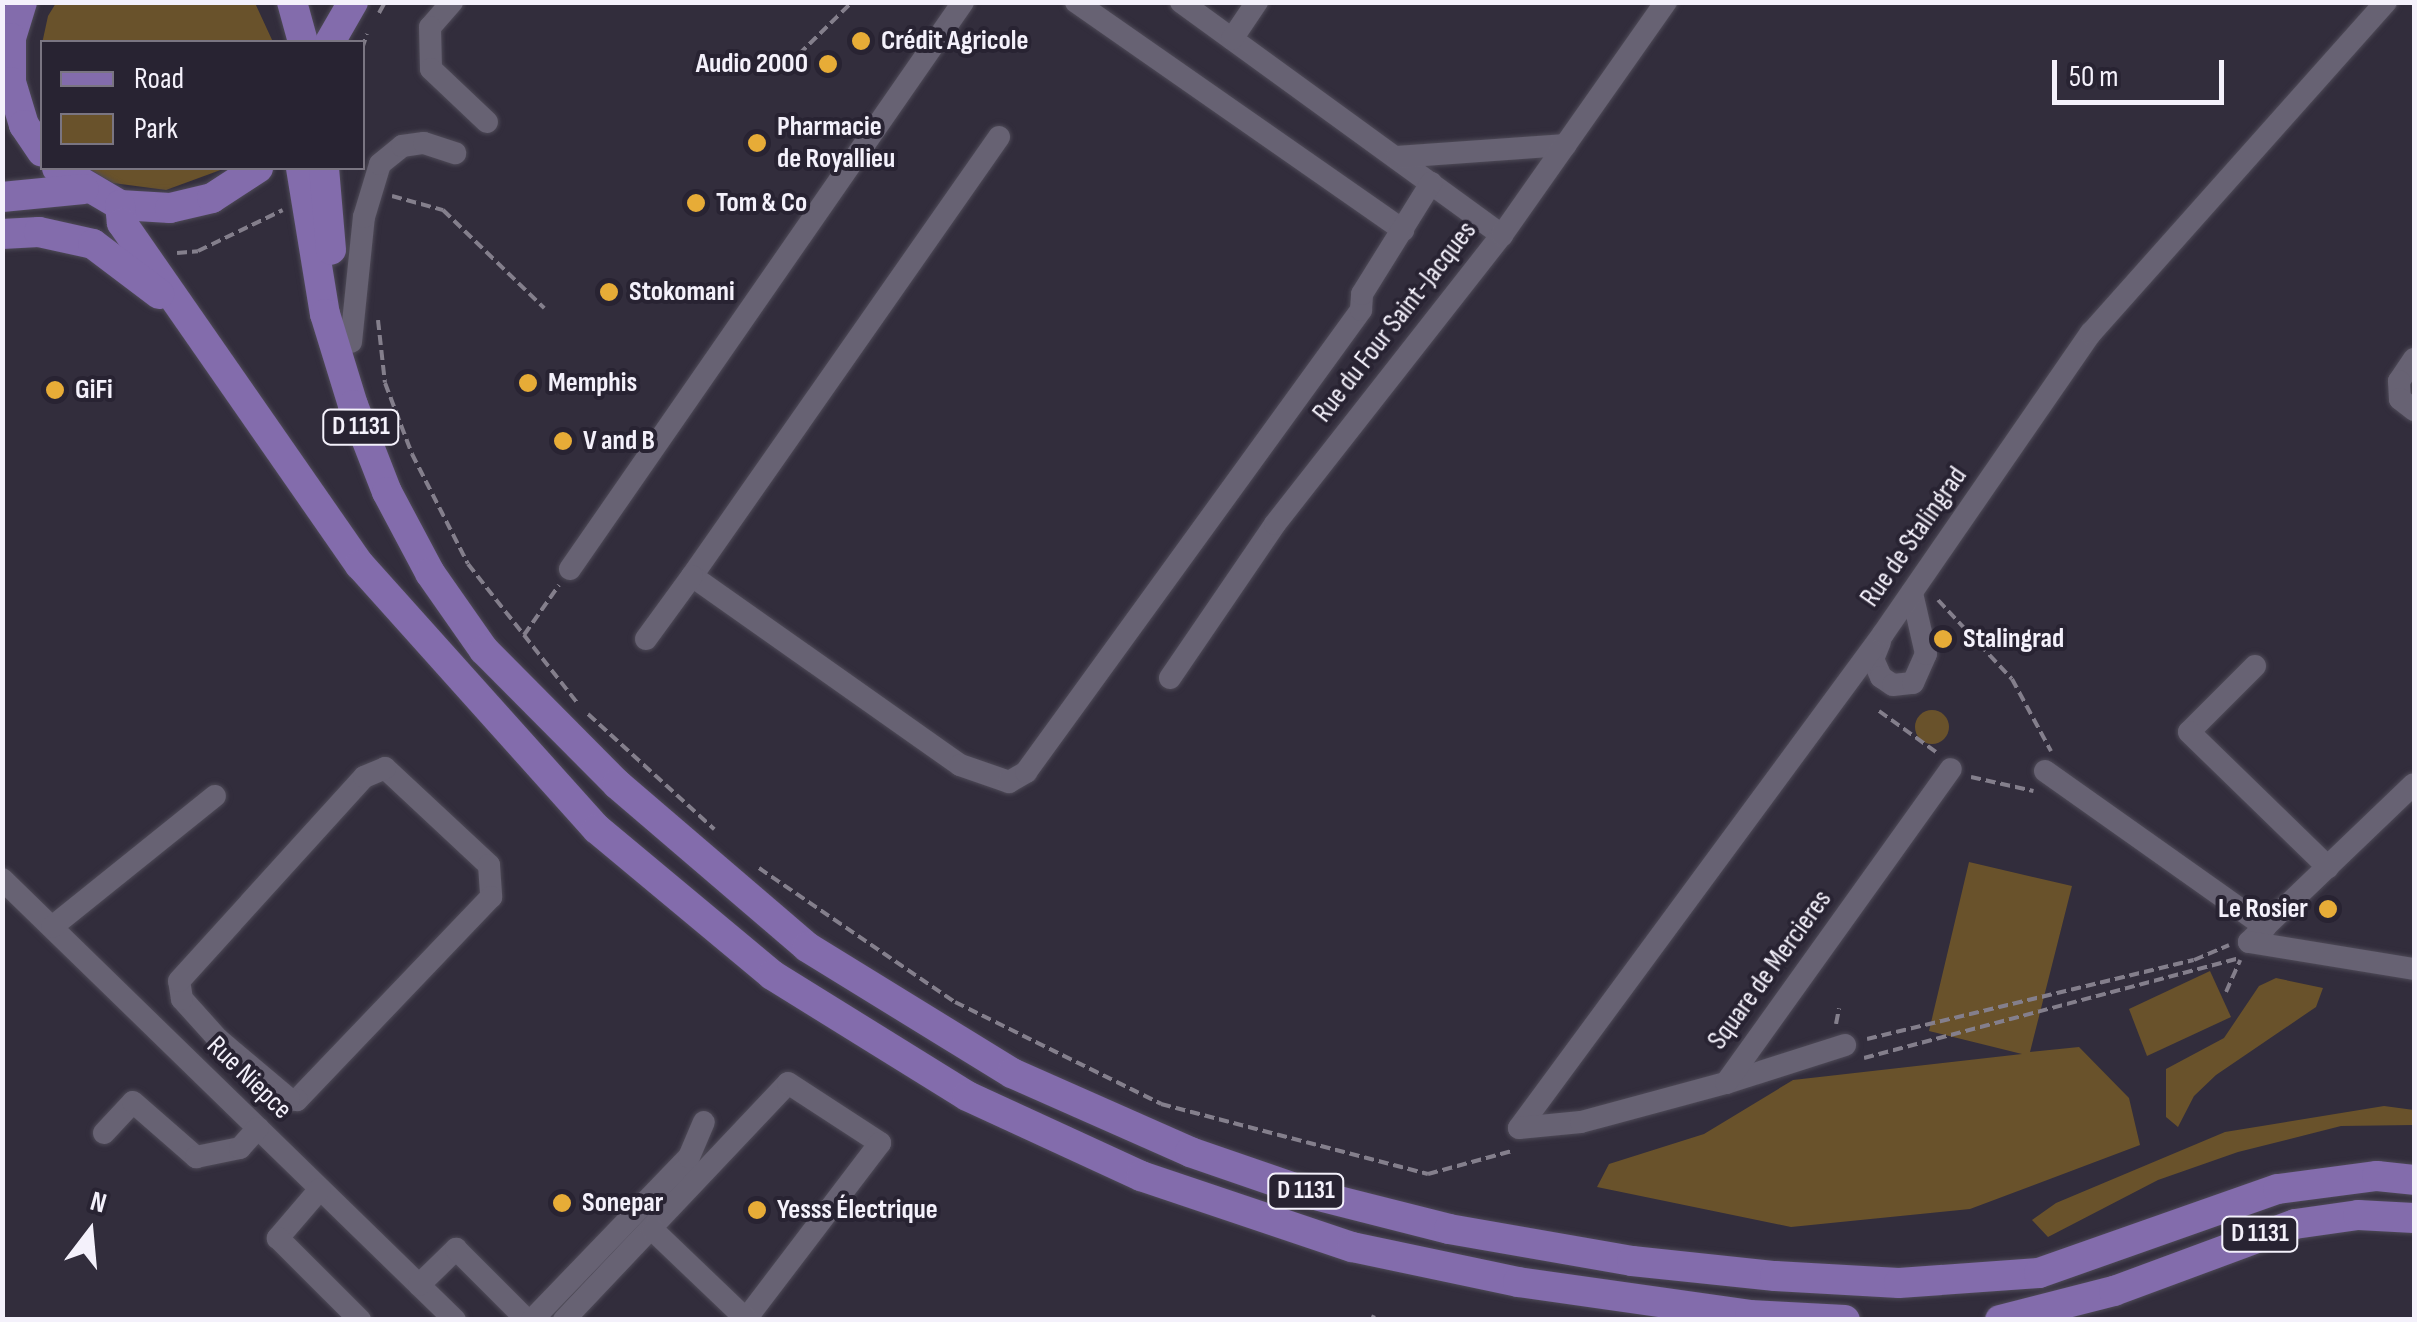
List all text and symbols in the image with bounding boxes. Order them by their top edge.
place label: Crédit Agricole [881,24,1028,58]
marker: Crédit Agricole [850,30,872,52]
legend [40,40,365,170]
scale bar [2057,40,2230,102]
place label: Audio 2000 [696,47,808,81]
marker: Audio 2000 [817,53,839,75]
text: 50 m [2069,59,2118,95]
text: Road [134,61,184,97]
place label: Pharmacie de Royallieu [777,110,895,176]
text: Park [134,111,178,147]
marker: Pharmacie de Royallieu [746,132,768,154]
place label: Tom & Co [716,186,807,220]
marker: Tom & Co [685,192,707,214]
street label: Rue du Four Saint-Jacques [1306,215,1484,429]
place label: Stokomani [629,275,735,309]
marker: Stokomani [598,281,620,303]
place label: Memphis [548,366,637,400]
marker: Memphis [517,372,539,394]
place label: GiFi [75,373,113,407]
marker: GiFi [44,379,66,401]
road number: D 1131 [321,407,401,447]
place label: V and B [583,424,655,458]
marker: V and B [552,430,574,452]
street label: Rue de Stalingrad [1853,461,1975,613]
place label: Stalingrad [1963,622,2064,656]
marker: Stalingrad [1932,628,1954,650]
street label: Square de Mercieres [1701,884,1839,1056]
place label: Le Rosier [2218,892,2308,926]
marker: Le Rosier [2317,898,2339,920]
street label: Rue Niepce [200,1029,298,1127]
road number: D 1131 [1266,1171,1346,1211]
north arrow [40,1182,140,1282]
text: N [87,1185,110,1221]
place label: Sonepar [582,1186,663,1220]
marker: Sonepar [551,1192,573,1214]
place label: Yesss Électrique [777,1193,938,1227]
marker: Yesss Électrique [746,1199,768,1221]
road number: D 1131 [2220,1214,2300,1254]

